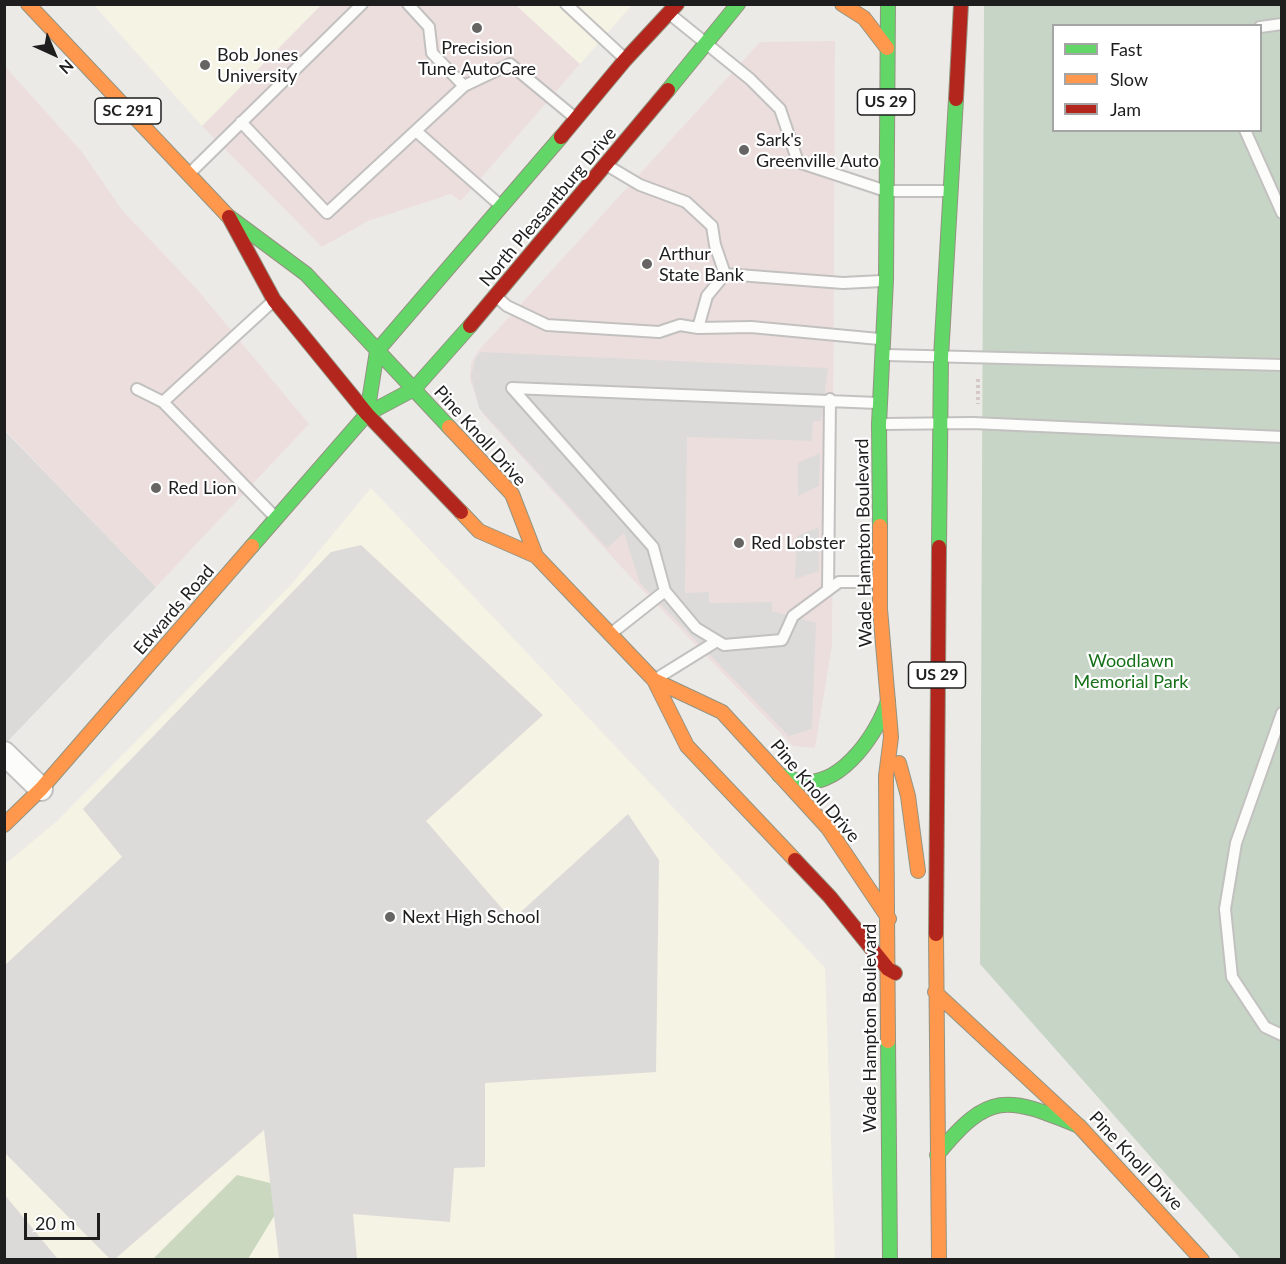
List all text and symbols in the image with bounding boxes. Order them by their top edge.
marker: Precision Tune AutoCare [470,21,484,35]
north arrow [24,24,84,84]
legend [1052,24,1262,132]
place label: Precision Tune AutoCare [418,37,536,80]
text: Fast [1110,38,1142,60]
place label: Bob Jones University [217,44,298,86]
text: N [56,56,78,78]
marker: Bob Jones University [198,58,212,72]
text: Slow [1110,68,1148,90]
road number: US 29 [858,89,914,115]
road number: SC 291 [95,98,161,124]
text: Jam [1110,98,1141,120]
street label: North Pleasantburg Drive [475,123,621,291]
place label: Sark's Greenville Auto [756,129,879,172]
marker: Sark's Greenville Auto [737,143,751,157]
place label: Arthur State Bank [659,243,744,286]
marker: Arthur State Bank [640,257,654,271]
street label: Pine Knoll Drive [429,381,531,491]
street label: Wade Hampton Boulevard [851,438,877,648]
place label: Red Lion [168,477,237,499]
marker: Red Lion [149,481,163,495]
place label: Red Lobster [751,532,845,554]
marker: Red Lobster [732,536,746,550]
street label: Edwards Road [129,561,219,659]
park label: Woodlawn Memorial Park [1074,650,1188,692]
road number: US 29 [908,662,966,688]
street label: Pine Knoll Drive [766,735,864,847]
place label: Next High School [402,906,540,928]
marker: Next High School [383,910,397,924]
street label: Wade Hampton Boulevard [859,924,881,1132]
street label: Pine Knoll Drive [1085,1107,1187,1215]
scale bar [27,1201,104,1239]
text: 20 m [35,1212,75,1234]

